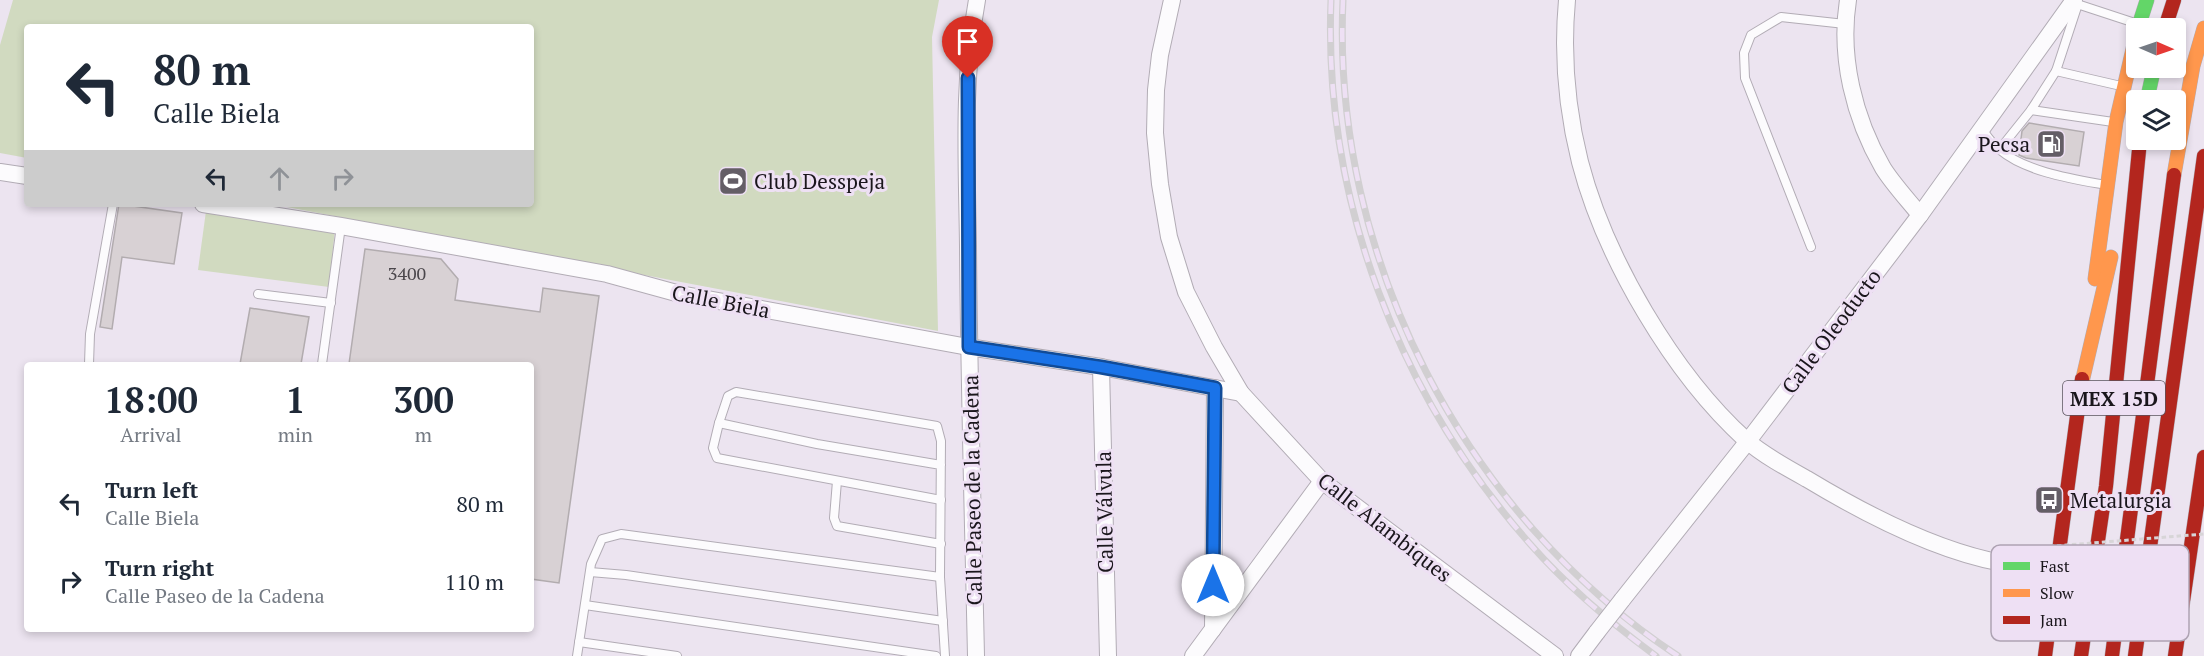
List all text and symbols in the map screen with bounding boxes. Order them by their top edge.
pin [942,16,993,78]
north arrow [2126,18,2186,78]
map controls [2126,18,2186,150]
icon: arrive [951,25,984,58]
text: 80 m [153,41,251,97]
icon: left [54,48,132,126]
button: layers [2126,90,2186,150]
text: Calle Biela [153,95,281,131]
fuel station icon: Pecsa [2035,128,2067,160]
place label: Pecsa [1978,130,2030,158]
icon: left [200,162,233,195]
icon: ahead [263,162,296,195]
icon: right [326,162,359,195]
sports icon: Club Desspeja [717,165,749,197]
place label: Club Desspeja [754,167,886,195]
house number: 3400 [388,261,426,285]
street label: Calle Oleoducto [1775,263,1887,399]
street label: Calle Biela [670,278,773,324]
street label: Calle Paseo de la Cadena [956,374,988,606]
text: 18:00 [104,376,198,423]
text: 1 [285,376,306,423]
text: 300 [393,376,454,423]
road number: MEX 15D [2063,381,2165,415]
text: Arrival [120,421,182,448]
text: min [278,421,313,448]
text: m [415,421,432,448]
street label: Calle Válvula [1089,450,1119,573]
street label: Calle Alambiques [1312,466,1458,588]
text: Turn left [105,475,198,504]
bus stop icon: Metalurgia [2033,484,2065,516]
place label: Metalurgia [2070,486,2172,514]
icon: left [54,487,87,520]
text: 80 m [456,489,504,518]
text: Calle Biela [105,504,199,531]
legend [1991,545,2189,641]
text: Turn right [105,553,214,582]
position arrow [1181,553,1245,617]
text: Fast [2040,555,2070,577]
icon: right [54,565,87,598]
text: 110 m [444,567,504,596]
text: Calle Paseo de la Cadena [105,582,325,609]
text: Slow [2040,582,2074,604]
text: Jam [2040,609,2068,631]

